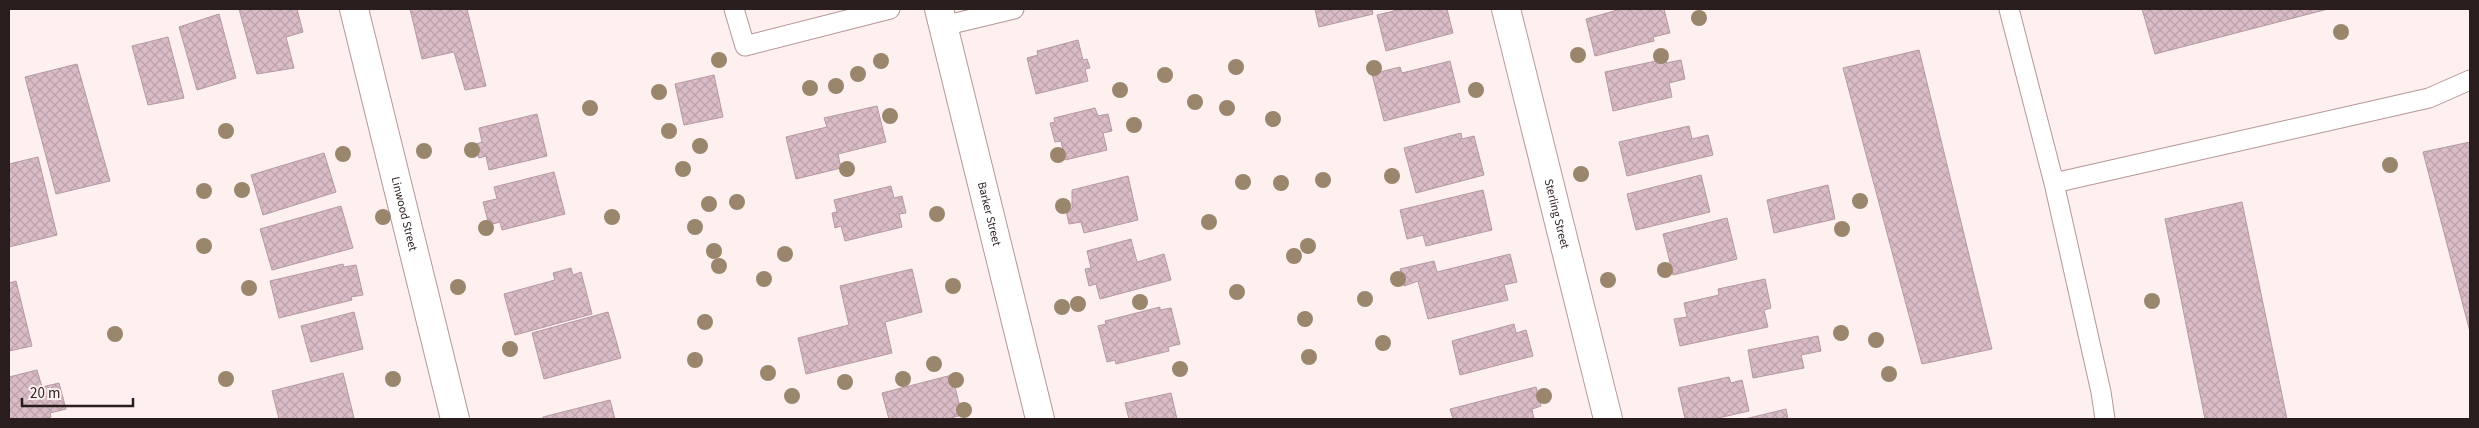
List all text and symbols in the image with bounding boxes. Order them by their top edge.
street label: Linwood Street [387,175,421,253]
street label: Sterling Street [1540,177,1573,251]
street label: Barker Street [973,180,1005,248]
scale bar [22,376,134,408]
text: 20 m [30,383,60,404]

